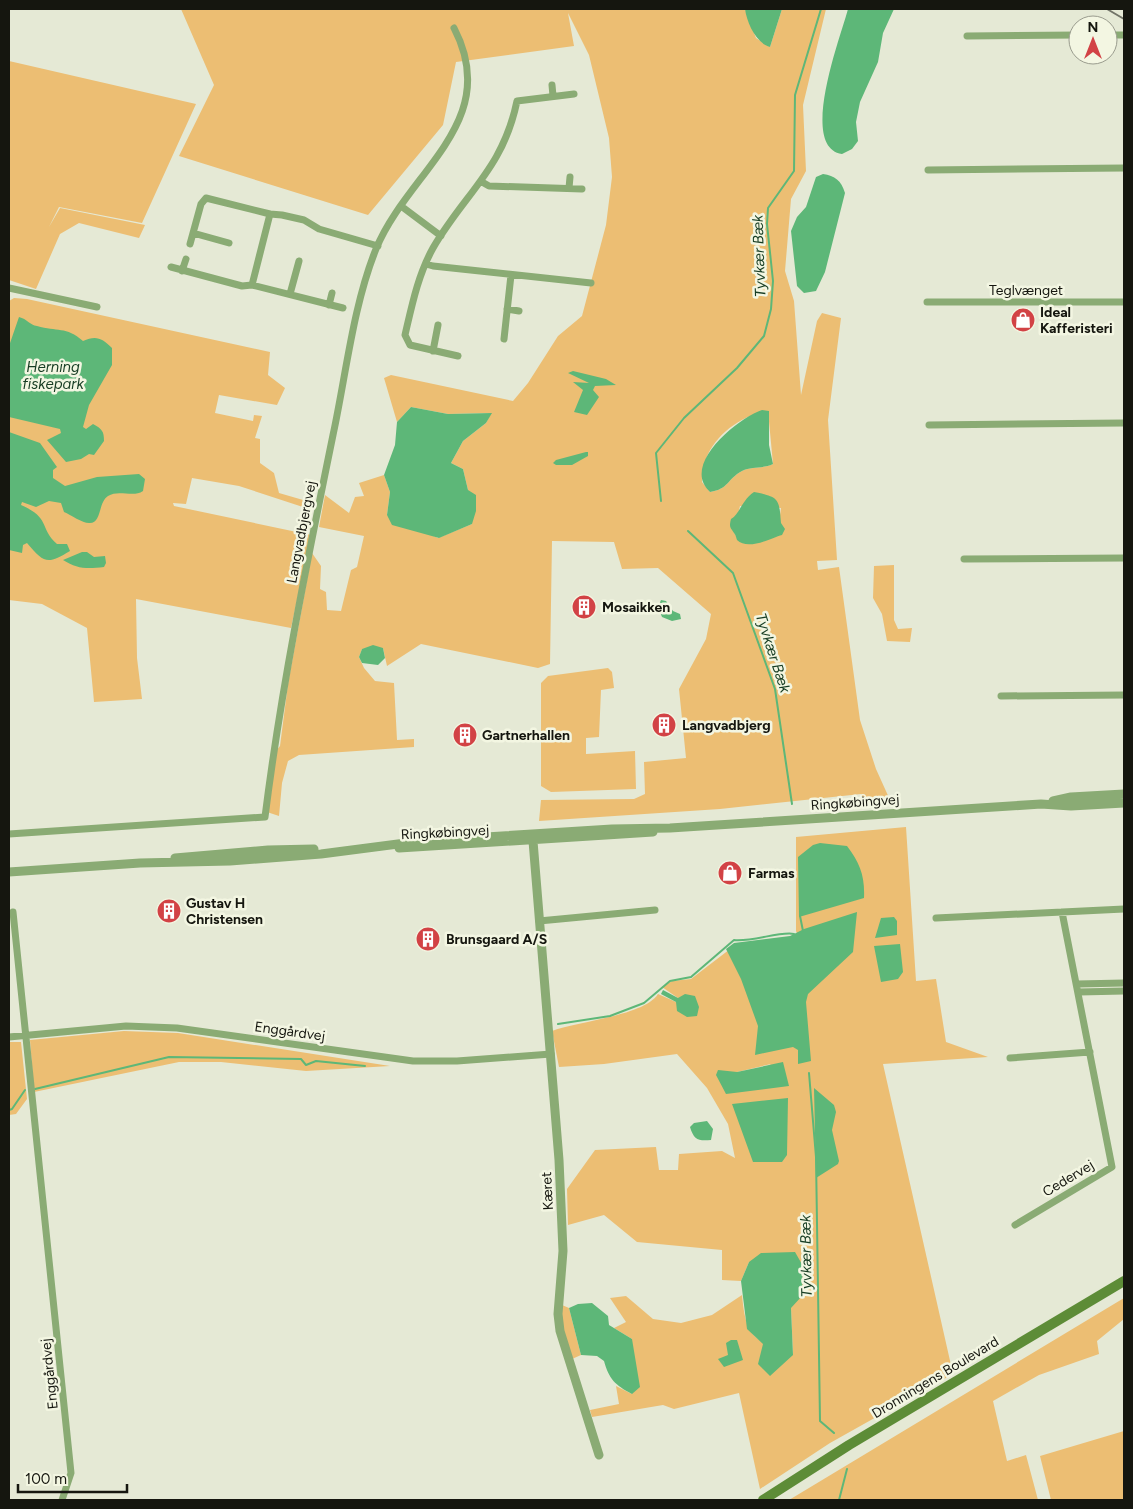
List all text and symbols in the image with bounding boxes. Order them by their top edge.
north arrow [1068,15,1118,65]
text: N [1088,19,1098,36]
water label: Tyvkær Bæk [749,214,769,298]
street label: Teglvænget [989,282,1063,299]
place label: Ideal Kafferisteri [1040,304,1113,337]
shop icon: Ideal Kafferisteri [1010,307,1036,333]
water label: Herning fiskepark [22,358,84,393]
street label: Langvadbjergvej [283,479,320,585]
building icon: Mosaikken [571,594,597,620]
place label: Mosaikken [602,599,670,616]
water label: Tyvkær Bæk [752,611,795,696]
building icon: Langvadbjerg [651,712,677,738]
place label: Langvadbjerg [682,717,771,734]
building icon: Gartnerhallen [452,722,478,748]
place label: Gartnerhallen [482,727,570,744]
street label: Ringkøbingvej [810,791,900,814]
street label: Ringkøbingvej [400,822,490,843]
shop icon: Farmas [717,860,743,886]
place label: Farmas [748,865,795,882]
place label: Gustav H Christensen [186,895,263,928]
building icon: Gustav H Christensen [156,898,182,924]
building icon: Brunsgaard A/S [415,926,441,952]
place label: Brunsgaard A/S [446,931,547,948]
street label: Enggårdvej [254,1018,326,1045]
street label: Cedervej [1040,1157,1097,1200]
street label: Kæret [538,1171,557,1211]
water label: Tyvkær Bæk [796,1214,816,1297]
street label: Dronningens Boulevard [869,1333,1002,1422]
street label: Enggårdvej [37,1338,62,1410]
scale bar [18,1462,126,1494]
text: 100 m [25,1470,67,1488]

